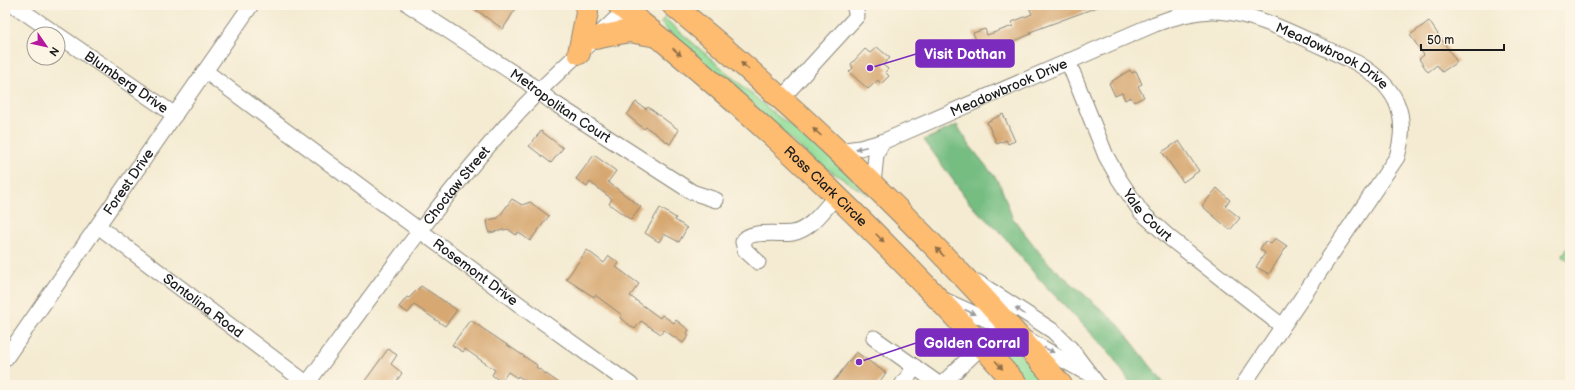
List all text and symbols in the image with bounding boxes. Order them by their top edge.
street label: Meadowbrook Drive [1273,19,1393,92]
north arrow [26,26,66,66]
scale bar [1421,26,1504,52]
text: 50 m [1427,33,1454,48]
callout: Visit Dothan [916,40,1014,67]
text: N [46,44,62,58]
text: Visit Dothan [924,45,1006,64]
street label: Blumberg Drive [81,47,172,117]
one-way arrow [672,47,681,56]
street label: Meadowbrook Drive [948,54,1070,120]
one-way arrow [740,61,750,71]
street label: Metropolitan Court [507,65,615,146]
one-way arrow [812,127,823,136]
street label: Choctaw Street [419,142,494,228]
street label: Ross Clark Circle [781,142,871,230]
street label: Forest Drive [99,145,157,218]
one-way arrow [854,145,867,151]
street label: Yale Court [1119,185,1176,245]
one-way arrow [875,233,885,243]
street label: Rosemont Drive [430,235,521,309]
one-way arrow [935,247,945,257]
street label: Santolina Road [160,270,247,341]
one-way arrow [1015,307,1025,315]
one-way arrow [965,309,976,315]
callout: Golden Corral [916,329,1028,356]
text: Golden Corral [924,334,1020,353]
one-way arrow [1043,347,1054,353]
one-way arrow [995,360,1004,371]

